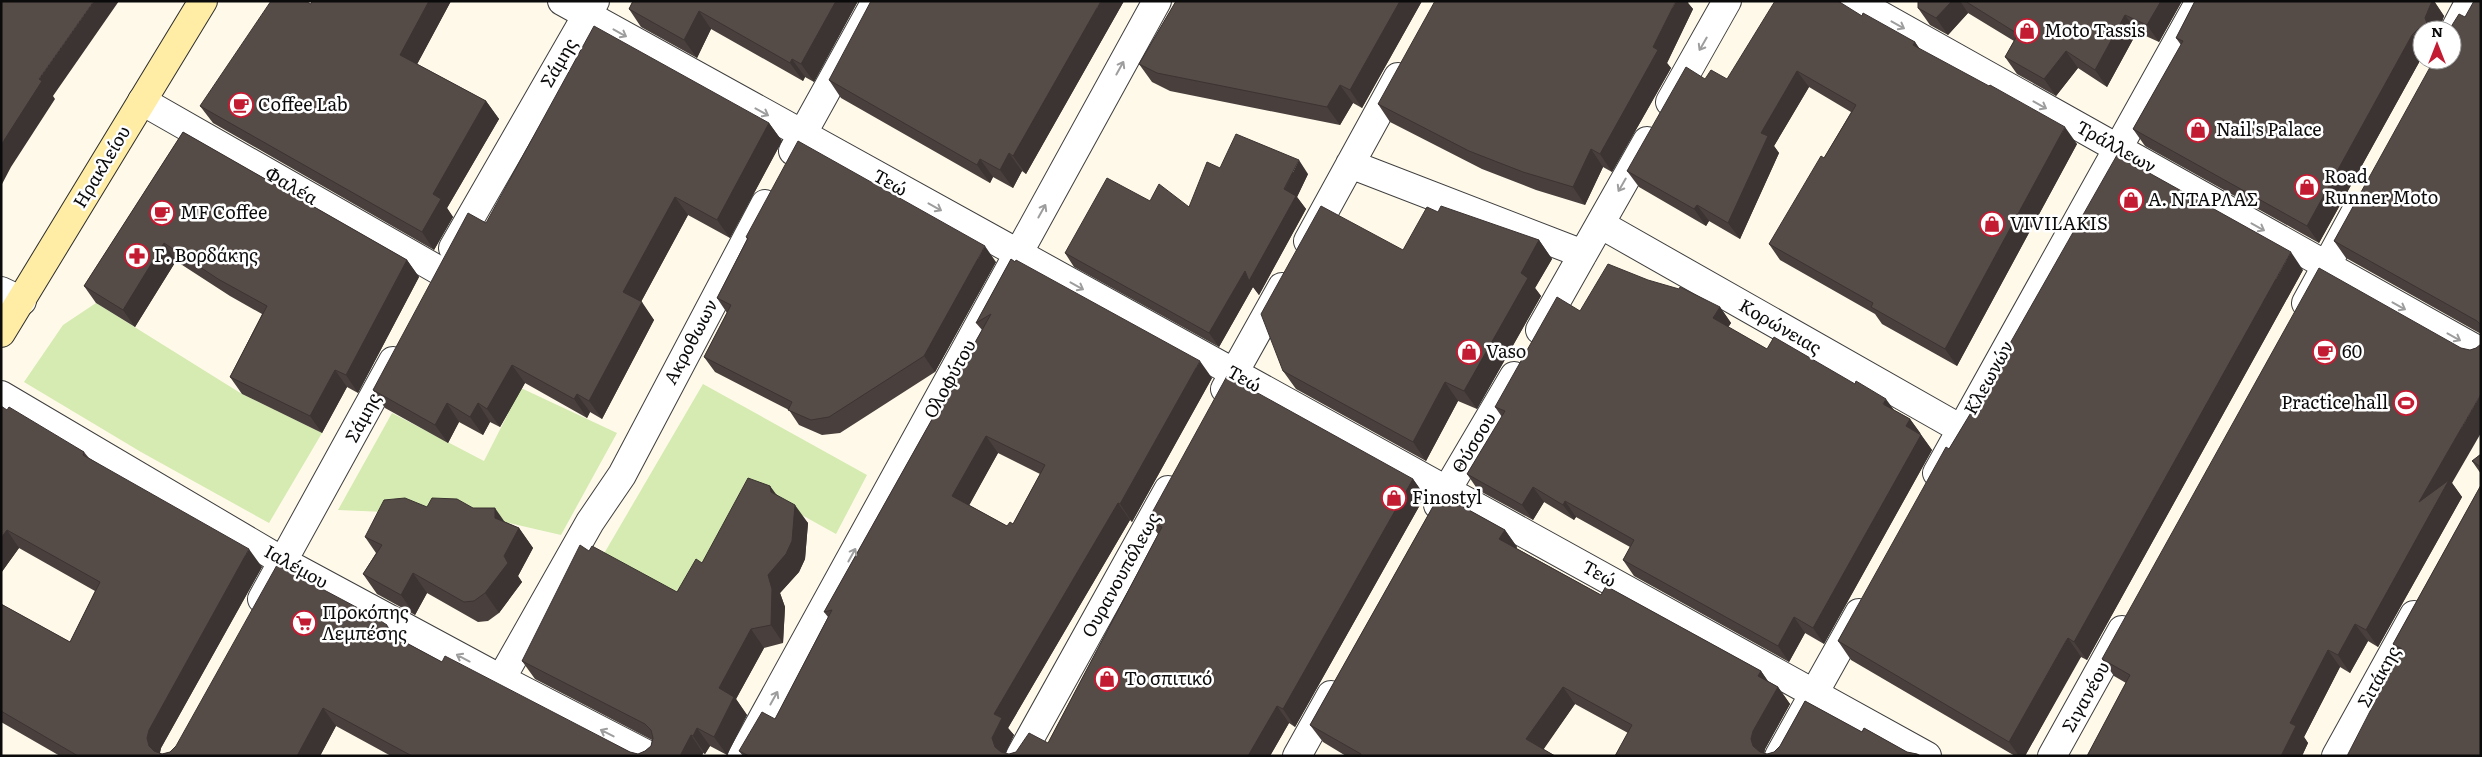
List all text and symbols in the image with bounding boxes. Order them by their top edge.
place label: Moto Tassis [2044,16,2145,43]
shop icon: Moto Tassis [2014,18,2040,44]
one-way arrow [1890,20,1905,30]
north arrow [2412,20,2462,70]
text: N [2431,21,2443,41]
one-way arrow [612,29,626,39]
street label: Σάμης [533,32,583,92]
one-way arrow [1698,36,1708,51]
one-way arrow [1116,62,1126,76]
place label: Coffee Lab [258,90,348,117]
cafe icon: Coffee Lab [228,92,254,118]
one-way arrow [2032,100,2046,110]
one-way arrow [754,108,769,117]
street label: Τράλλεων [2072,113,2162,179]
place label: Nail's Palace [2216,115,2322,142]
shop icon: Nail's Palace [2185,117,2211,143]
street label: Ηρακλείου [65,120,136,213]
street label: Φαλέα [260,159,323,211]
street label: Τεώ [868,161,913,202]
place label: Road Runner Moto [2324,162,2438,210]
shop icon: Road Runner Moto [2294,174,2320,200]
one-way arrow [1617,177,1627,191]
place label: Α. ΝΤΑΡΛΑΣ [2148,185,2258,212]
shop icon: Α. ΝΤΑΡΛΑΣ [2118,187,2144,213]
place label: MF Coffee [180,198,267,225]
cafe icon: MF Coffee [149,200,175,226]
one-way arrow [927,203,941,213]
one-way arrow [1038,204,1047,219]
place label: VIVILAKIS [2010,209,2108,236]
shop icon: VIVILAKIS [1979,211,2005,237]
one-way arrow [2250,222,2265,232]
place label: Γ. Βορδάκης [154,241,258,268]
pharmacy icon: Γ. Βορδάκης [124,243,150,269]
one-way arrow [1069,282,1084,291]
street label: Κορώνειας [1734,291,1827,360]
street label: Ακροθωων [656,294,723,389]
one-way arrow [2392,302,2406,312]
one-way arrow [2446,332,2460,342]
street label: Ολοφύτου [916,334,982,423]
street label: Κλεωνών [1956,335,2019,419]
place label: Vaso [1486,337,1526,364]
place label: 60 [2342,337,2362,364]
shop icon: Vaso [1456,339,1482,365]
cafe icon: 60 [2312,339,2338,365]
street label: Τεώ [1222,357,1267,398]
street label: Σάμης [337,387,386,447]
place label: Practice hall [2281,388,2388,415]
sports icon: Practice hall [2393,390,2419,416]
street label: Θύσσου [1444,407,1501,478]
place label: Finostyl [1412,483,1482,510]
shop icon: Finostyl [1381,485,1407,511]
street label: Ουρανουπόλεως [1074,507,1165,642]
street label: Ιαλέμου [260,537,334,594]
one-way arrow [847,548,857,563]
street label: Τεώ [1577,552,1622,593]
place label: Προκόπης Λεμπέσης [322,598,409,646]
supermarket icon: Προκόπης Λεμπέσης [291,610,317,636]
street label: Σιτάκης [2350,641,2406,712]
one-way arrow [455,653,470,663]
street label: Σιγανέου [2054,656,2115,737]
place label: Το σπιτικό [1124,664,1212,691]
shop icon: Το σπιτικό [1094,666,1120,692]
one-way arrow [769,690,779,705]
one-way arrow [599,728,614,738]

